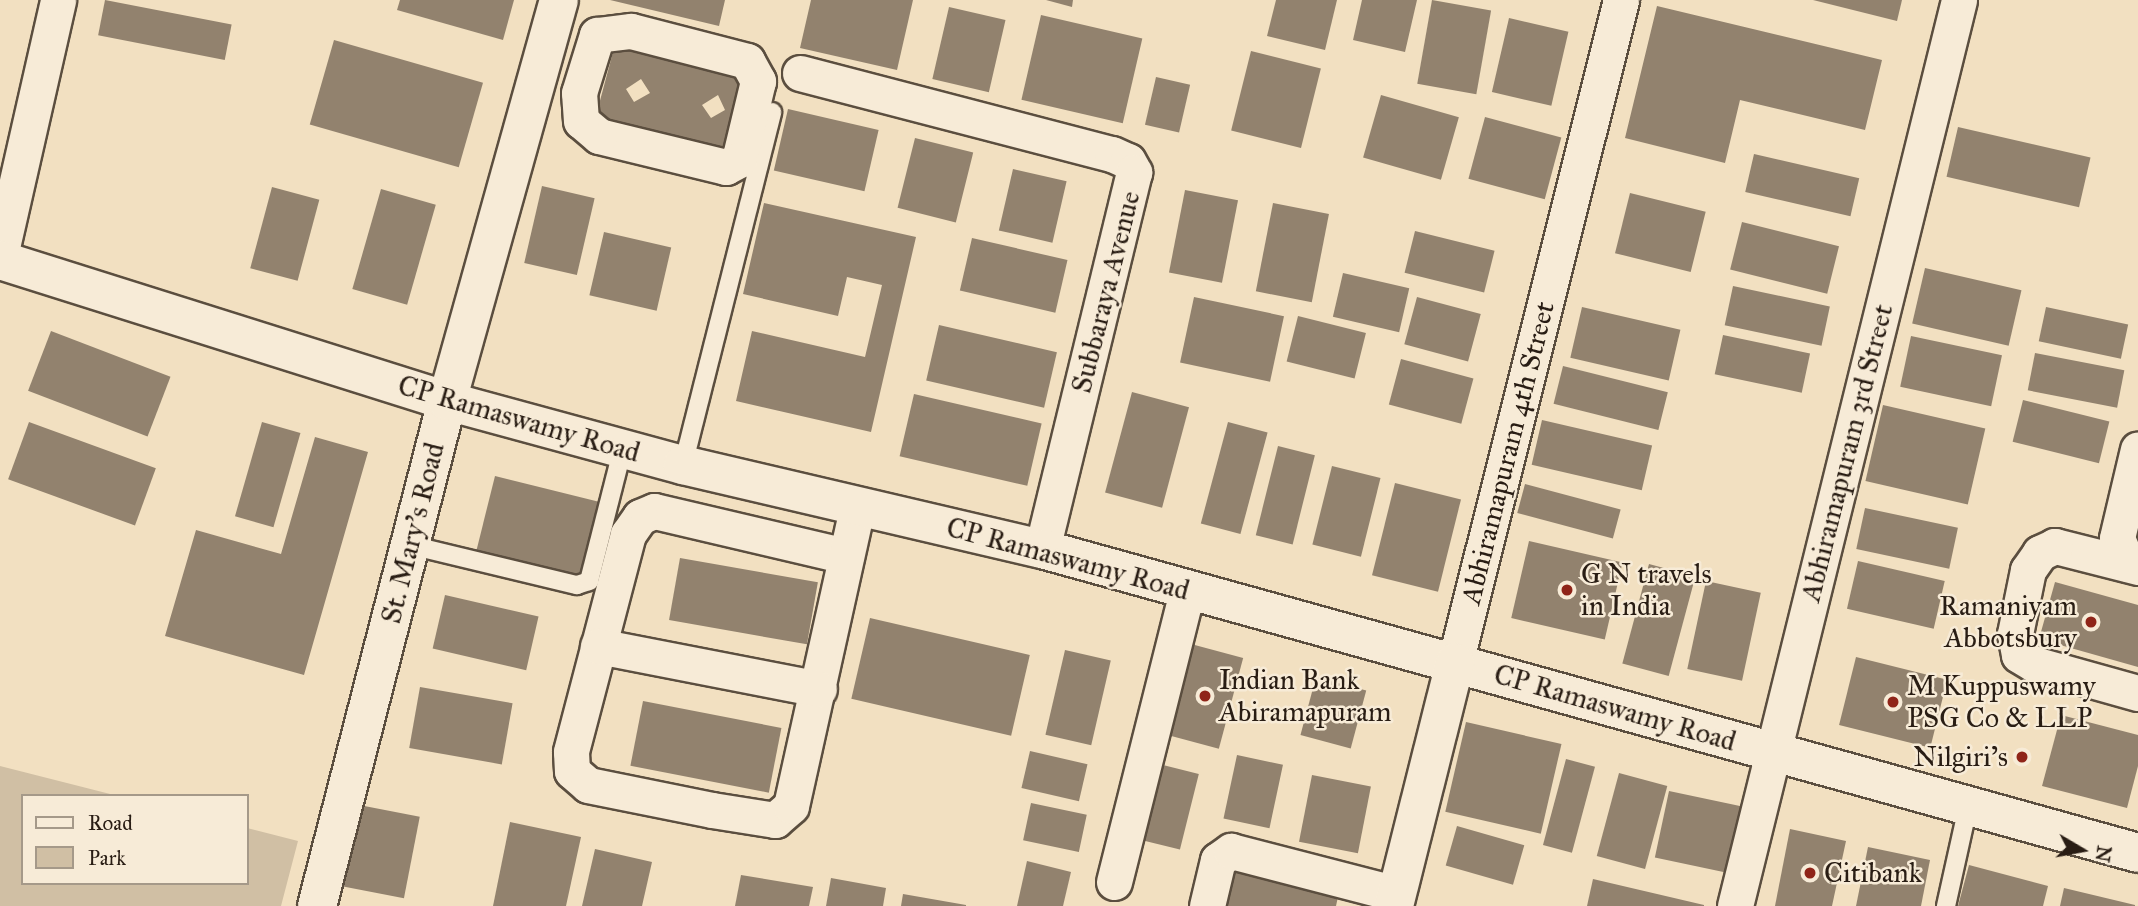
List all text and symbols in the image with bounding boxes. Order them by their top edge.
street label: Subbaraya Avenue [1065,188,1147,396]
street label: Abhiramapuram 4th Street [1454,298,1562,608]
street label: Abhiramapuram 3rd Street [1794,301,1900,605]
street label: CP Ramaswamy Road [394,368,644,470]
street label: St. Mary's Road [374,439,452,627]
street label: CP Ramaswamy Road [943,510,1193,608]
place label: G N travels in India [1581,557,1712,623]
marker: G N travels in India [1559,582,1575,598]
place label: Ramaniyam Abbotsbury [1939,589,2077,655]
marker: Ramaniyam Abbotsbury [2083,614,2099,630]
street label: CP Ramaswamy Road [1490,657,1740,759]
place label: Indian Bank Abiramapuram [1219,663,1392,729]
place label: M Kuppuswamy PSG Co & LLP [1907,669,2096,735]
marker: Indian Bank Abiramapuram [1197,688,1213,704]
marker: M Kuppuswamy PSG Co & LLP [1885,694,1901,710]
place label: Nilgiri's [1913,740,2008,774]
marker: Nilgiri's [2014,749,2030,765]
legend [21,794,248,885]
text: Road [88,810,133,836]
north arrow [2047,815,2117,885]
text: N [2090,844,2116,864]
text: Park [88,845,126,871]
place label: Citibank [1824,856,1922,890]
marker: Citibank [1802,865,1818,881]

